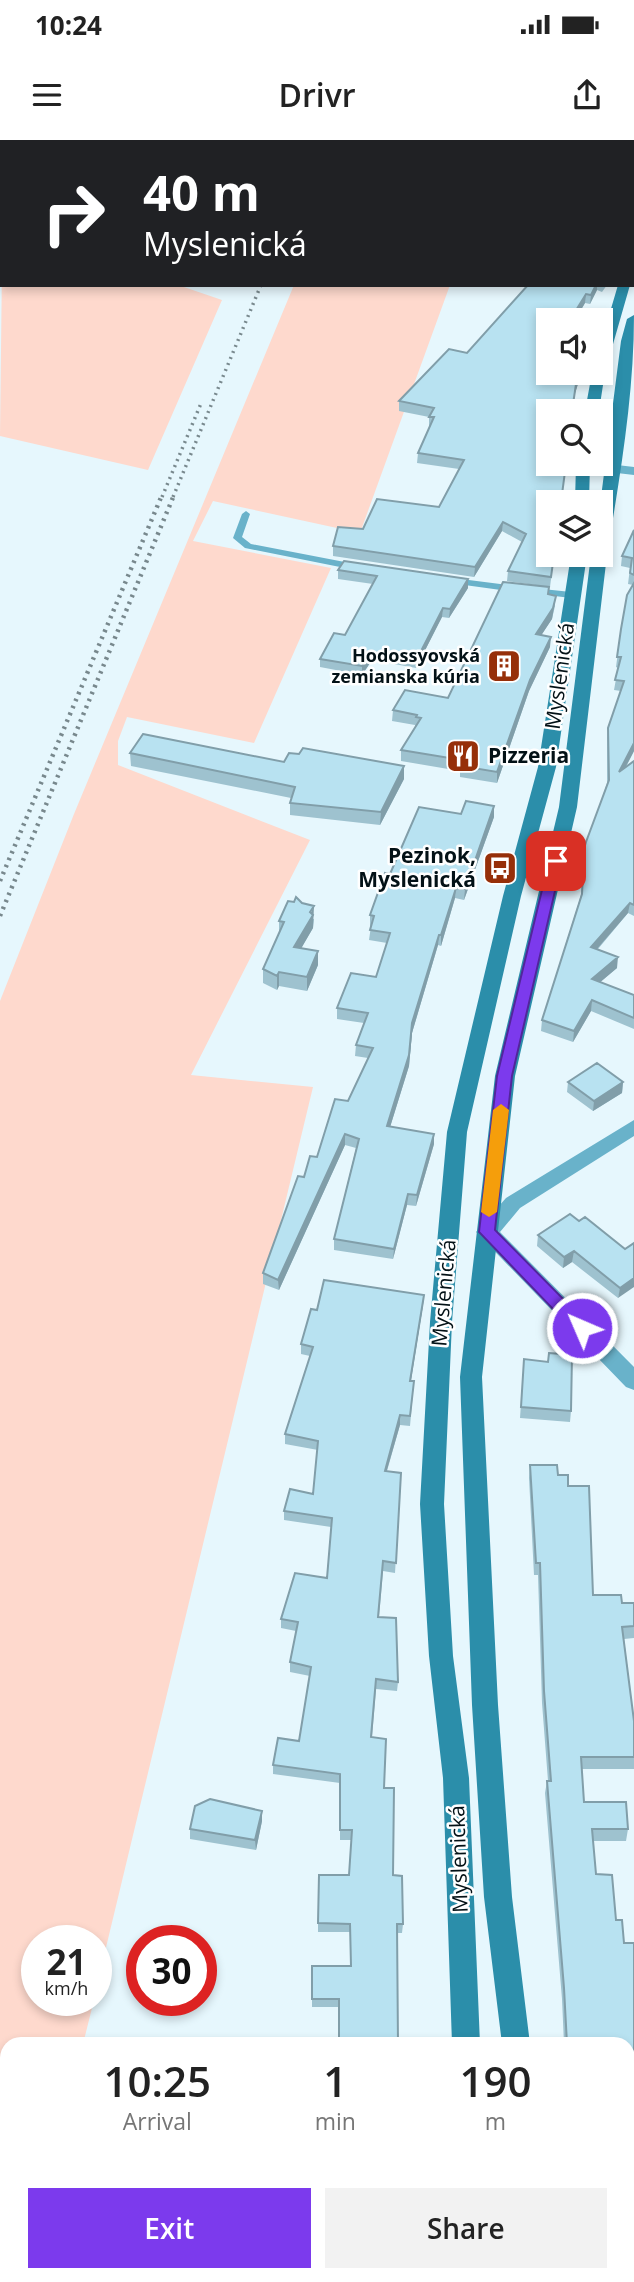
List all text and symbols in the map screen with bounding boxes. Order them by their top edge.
text: 10:24 [35,7,102,43]
text: Drivr [278,73,356,116]
icon: menu [28,76,66,114]
icon: share [568,76,606,114]
text: 40 m [143,159,260,225]
icon: right [28,168,119,259]
text: Myslenická [143,222,307,265]
map controls [536,308,613,567]
button: sound [536,308,613,385]
button: search [536,399,613,476]
button: layers [536,490,613,567]
street label: Myslenická [538,621,580,731]
place label: Hodossyovská zemianska kúria [332,643,480,688]
building icon: Hodossyovská zemianska kúria [485,647,523,685]
restaurant icon: Pizzeria [444,737,482,775]
place label: Pizzeria [488,741,569,769]
pin [526,831,586,891]
place label: Pezinok, Myslenická [358,841,476,893]
icon: arrive [537,842,575,880]
bus stop icon: Pezinok, Myslenická [481,849,519,887]
street label: Myslenická [424,1238,462,1348]
position arrow [545,1291,619,1365]
street label: Myslenická [442,1805,474,1913]
speed limit sign: 30 [126,1925,217,2016]
text: 21 [46,1938,87,1985]
text: km/h [45,1976,88,2000]
text: 10:25 [104,2052,211,2109]
text: 1 [323,2052,347,2109]
text: 190 [459,2052,531,2109]
text: Arrival [123,2105,192,2137]
text: min [315,2105,356,2137]
text: m [485,2105,506,2137]
button: Exit [28,2188,311,2268]
button: Share [325,2188,607,2268]

